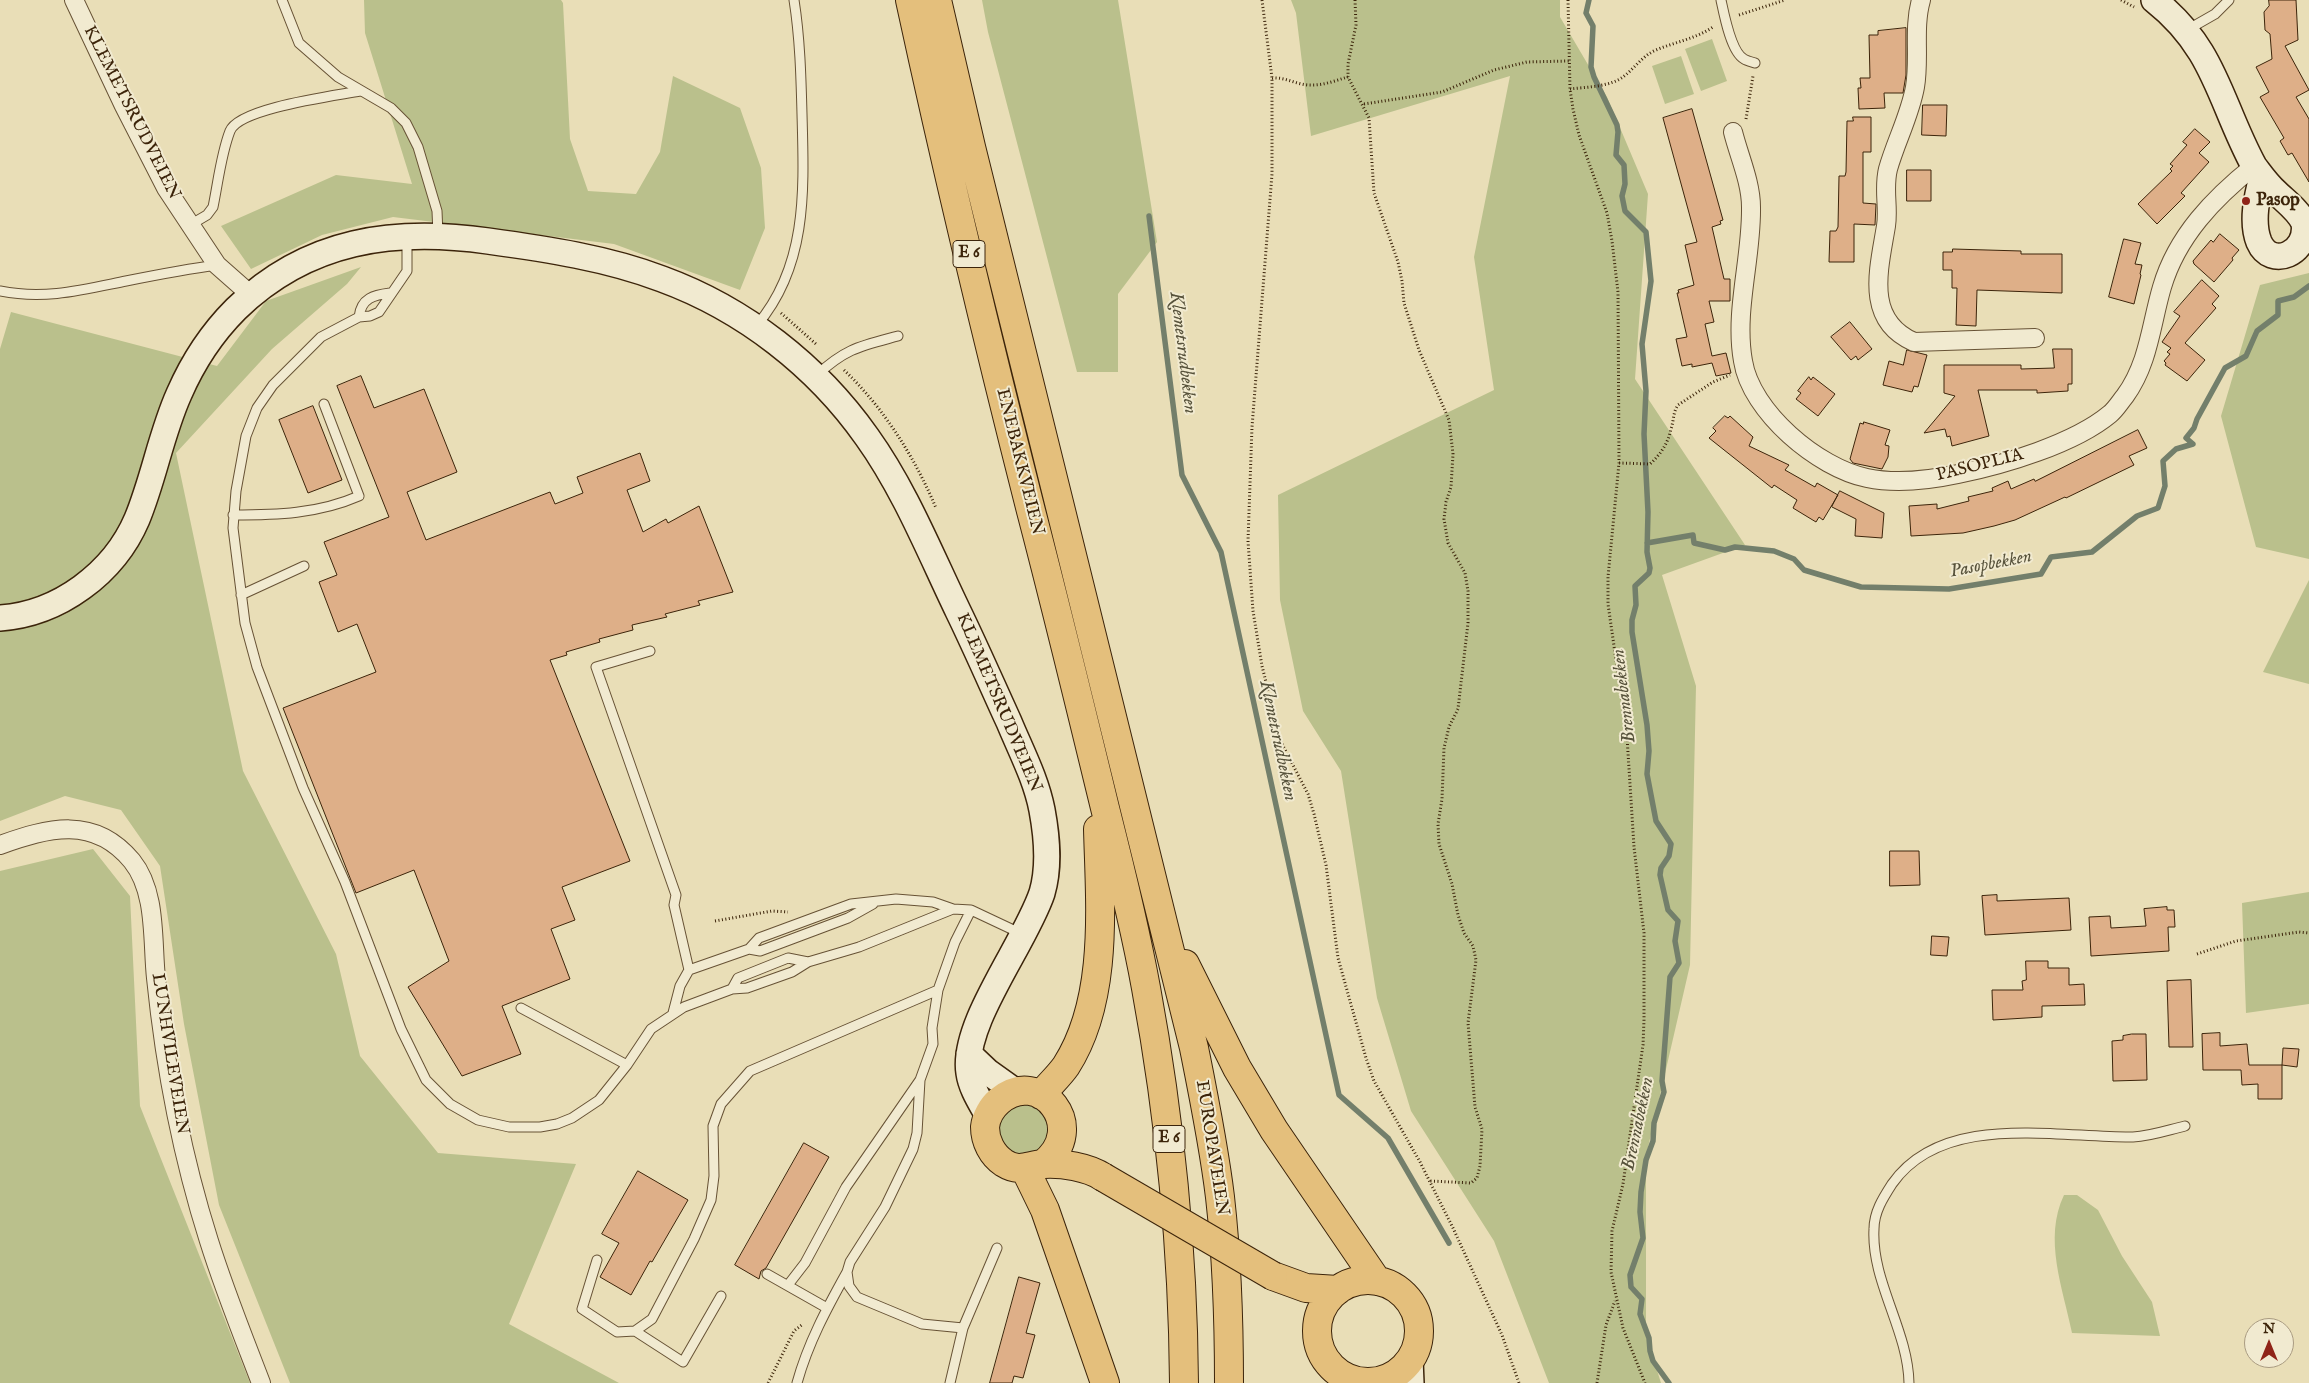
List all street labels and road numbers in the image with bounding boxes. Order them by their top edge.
street label: KLEMETSRUDVEIEN [78,22,184,204]
road number: E 6 [953,240,985,268]
street label: ENEBAKKVEIEN [990,386,1048,538]
street label: PASOPLIA [1934,445,2026,487]
street label: KLEMETSRUDVEIEN [950,610,1046,796]
street label: LUNHVILEVEIEN [146,972,192,1136]
street label: EUROPAVEIEN [1190,1079,1232,1217]
road number: E 6 [1153,1126,1185,1152]

